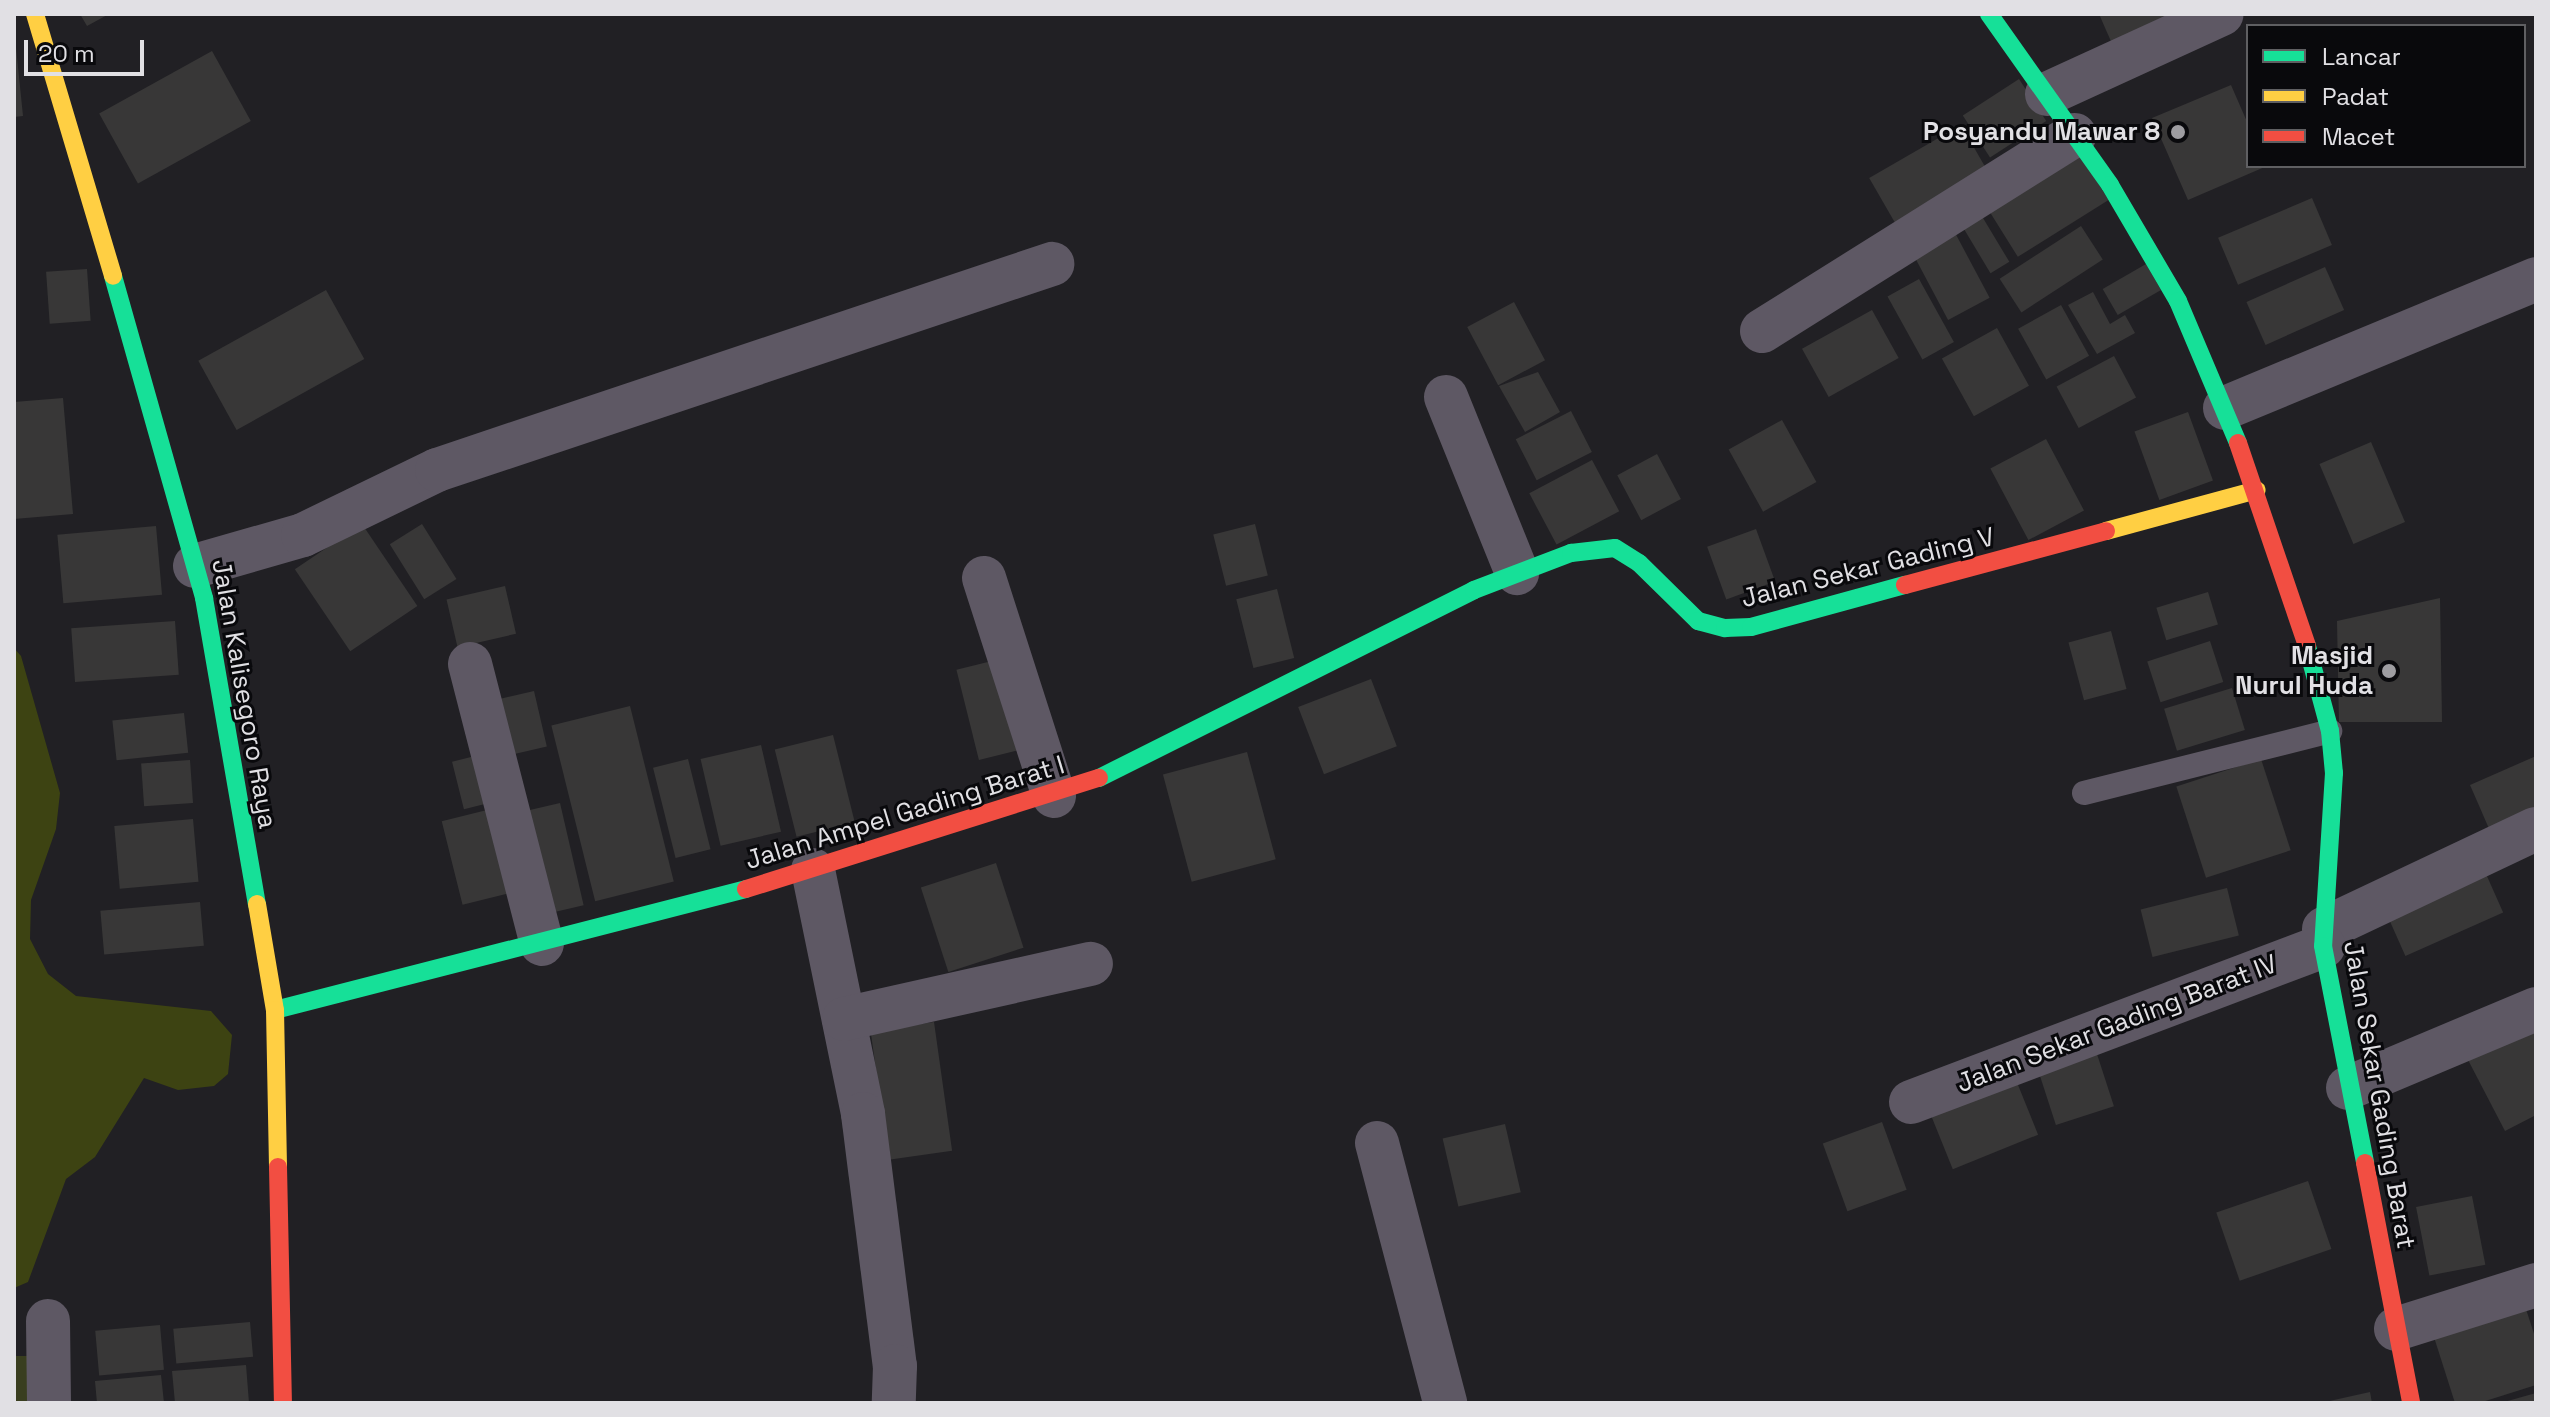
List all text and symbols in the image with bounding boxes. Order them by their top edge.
scale bar [28,24,148,74]
legend [2246,24,2526,168]
text: 20 m [38,38,95,69]
text: Lancar [2322,41,2401,72]
text: Padat [2322,81,2389,112]
place label: Posyandu Mawar 8 [1923,116,2160,148]
marker: Posyandu Mawar 8 [2167,121,2189,143]
text: Macet [2322,121,2395,152]
street label: Jalan Sekar Gading V [1738,521,1998,615]
street label: Jalan Kalisegoro Raya [205,557,283,831]
place label: Masjid Nurul Huda [2235,640,2373,702]
marker: Masjid Nurul Huda [2380,662,2398,680]
street label: Jalan Ampel Gading Barat I [742,749,1068,877]
street label: Jalan Sekar Gading Barat [2337,939,2421,1251]
street label: Jalan Sekar Gading Barat IV [1952,948,2282,1100]

